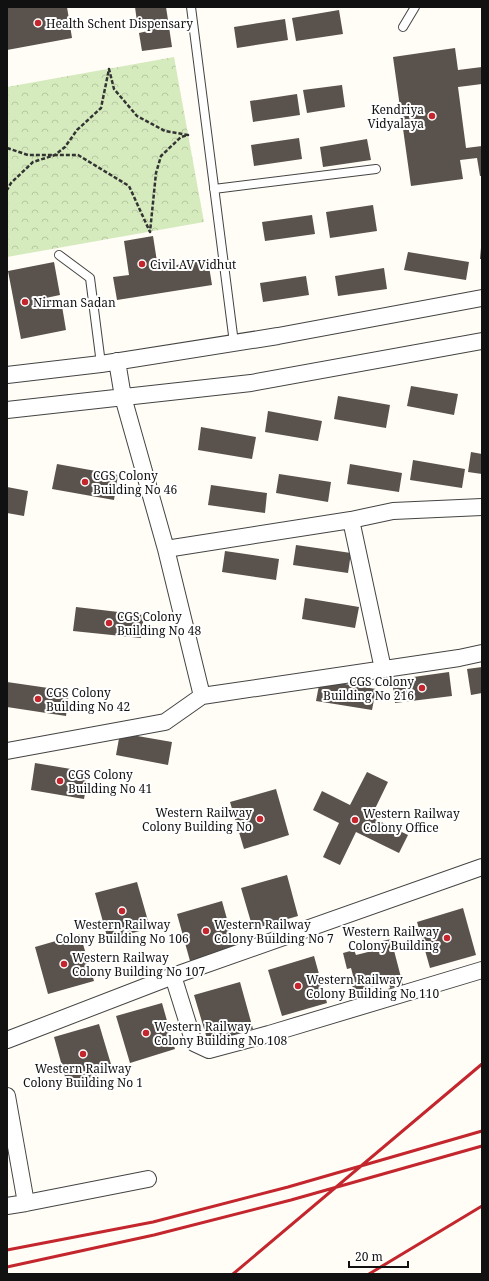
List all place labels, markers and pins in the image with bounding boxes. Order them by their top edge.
place label: Health Schent Dispensary [46,15,193,32]
marker: Health Schent Dispensary [33,18,43,28]
place label: Kendriya Vidyalaya [367,101,424,132]
marker: Kendriya Vidyalaya [427,111,437,121]
place label: Civil AV Vidhut [150,256,236,273]
marker: Civil AV Vidhut [137,259,147,269]
place label: Nirman Sadan [33,294,116,311]
marker: Nirman Sadan [20,297,30,307]
place label: CGS Colony Building No 46 [93,467,177,498]
marker: CGS Colony Building No 46 [80,477,90,487]
place label: CGS Colony Building No 48 [117,608,201,639]
marker: CGS Colony Building No 48 [104,618,114,628]
place label: CGS Colony Building No 216 [323,673,414,704]
marker: CGS Colony Building No 216 [417,683,427,693]
place label: CGS Colony Building No 42 [46,684,130,715]
marker: CGS Colony Building No 42 [33,694,43,704]
place label: CGS Colony Building No 41 [68,766,152,797]
marker: CGS Colony Building No 41 [55,776,65,786]
place label: Western Railway Colony Building No [142,804,252,835]
place label: Western Railway Colony Office [363,805,460,836]
marker: Western Railway Colony Building No [255,814,265,824]
marker: Western Railway Colony Office [350,815,360,825]
marker: Western Railway Colony Building No 106 [117,906,127,916]
place label: Western Railway Colony Building No 106 [55,916,189,947]
place label: Western Railway Colony Building No 7 [214,916,334,947]
place label: Western Railway Colony Building [342,923,440,954]
marker: Western Railway Colony Building No 7 [201,926,211,936]
marker: Western Railway Colony Building [442,933,452,943]
place label: Western Railway Colony Building No 107 [72,949,206,980]
marker: Western Railway Colony Building No 107 [59,959,69,969]
place label: Western Railway Colony Building No 110 [306,971,440,1002]
marker: Western Railway Colony Building No 110 [293,981,303,991]
place label: Western Railway Colony Building No 108 [154,1018,288,1049]
marker: Western Railway Colony Building No 108 [141,1028,151,1038]
marker: Western Railway Colony Building No 1 [78,1049,88,1059]
place label: Western Railway Colony Building No 1 [23,1060,143,1091]

